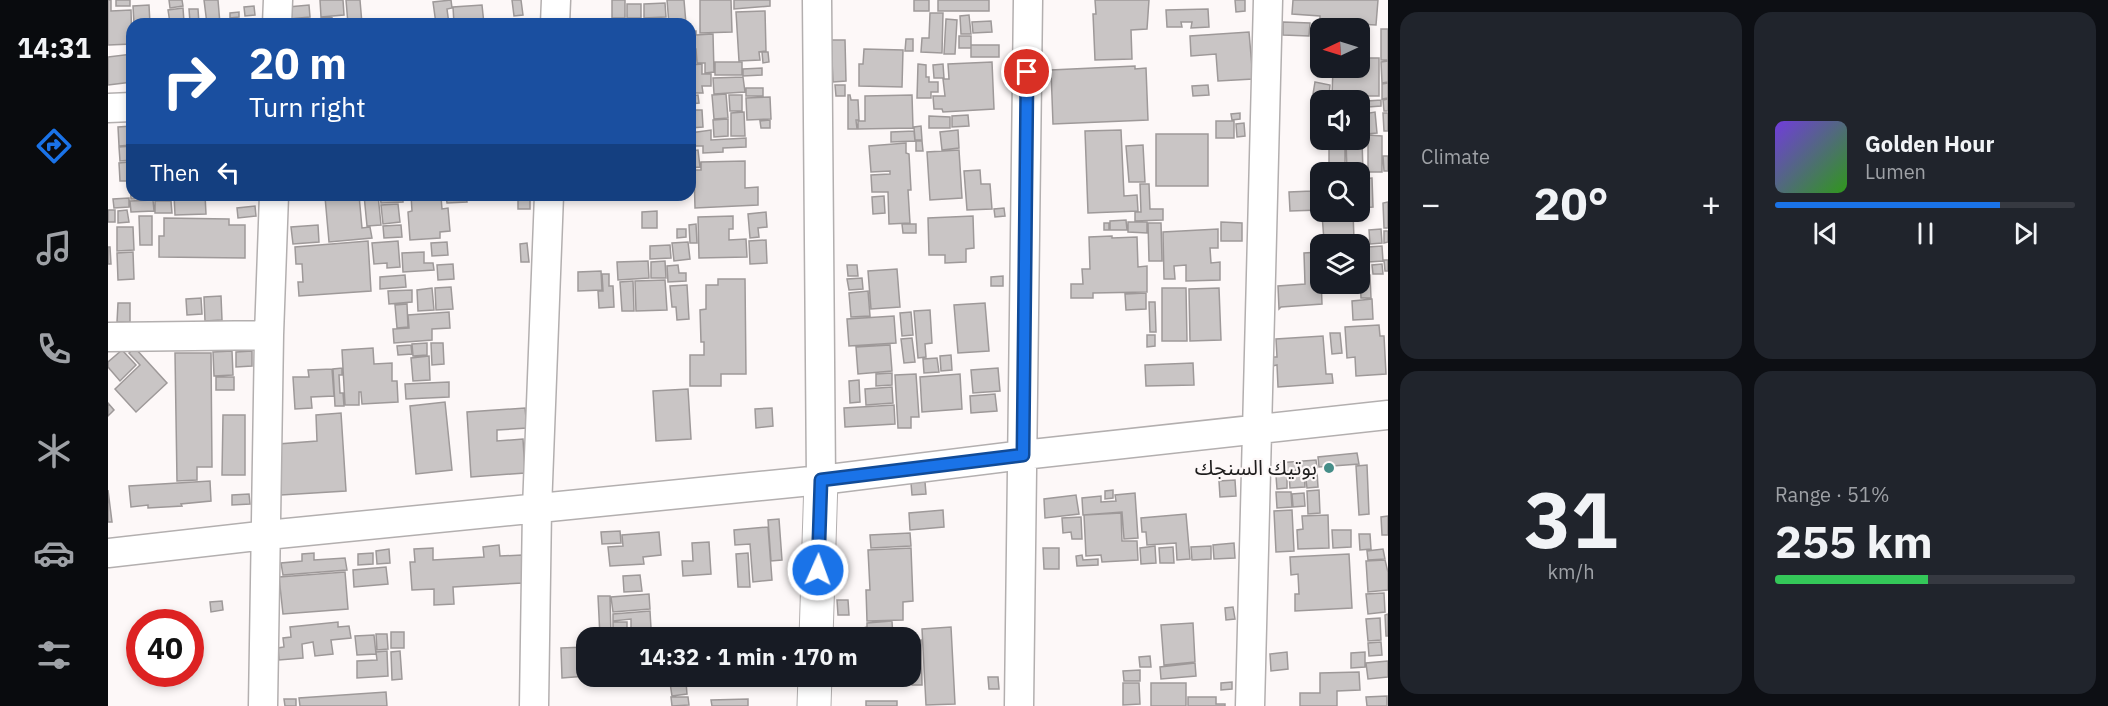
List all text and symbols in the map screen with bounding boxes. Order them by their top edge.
north arrow [1310,18,1370,78]
map controls [1310,18,1370,294]
text: 14:31 [17,30,91,65]
text: 20 m [249,36,347,91]
icon: right [150,42,228,120]
pin [1001,46,1052,97]
icon: arrive [1010,55,1043,88]
text: Turn right [249,89,366,124]
button: sound [1310,90,1370,150]
icon: directions [33,125,75,167]
text: Golden Hour [1865,129,1994,158]
text: Climate [1421,143,1490,170]
icon: left [212,156,245,189]
text: Then [150,158,200,187]
text: Lumen [1865,158,1926,185]
button: search [1310,162,1370,222]
text: 20° [1533,174,1609,232]
text: − [1421,182,1441,225]
text: + [1701,182,1721,225]
icon: previous [1809,217,1842,250]
icon: pause [1909,217,1942,250]
icon: next [2009,217,2042,250]
icon: music [33,227,75,269]
button: layers [1310,234,1370,294]
icon: phone [33,328,75,370]
icon: climate [33,430,75,472]
place label: بوتيك السنجك [1195,453,1317,481]
marker: بوتيك السنجك [1322,461,1336,475]
text: 31 [1524,468,1618,569]
text: Range · 51% [1775,481,1890,508]
text: 255 km [1775,512,1933,570]
icon: car [33,532,75,574]
position arrow [786,538,850,602]
text: km/h [1547,558,1595,585]
speed limit sign: 40 [126,609,204,687]
icon: filters [33,634,75,676]
text: 14:32 · 1 min · 170 m [639,642,858,671]

